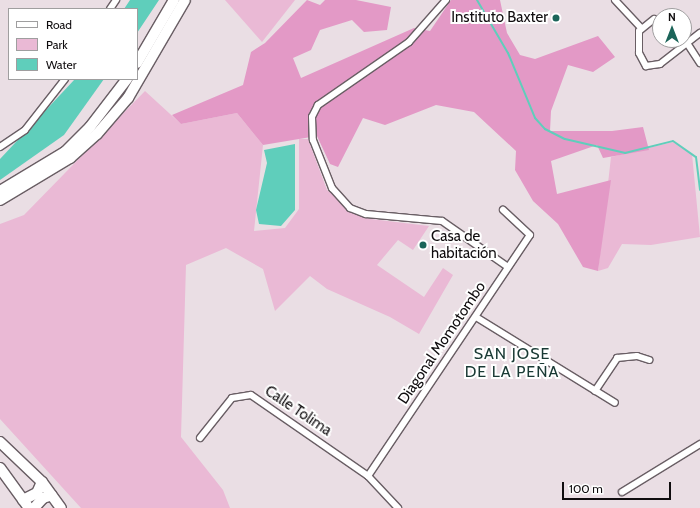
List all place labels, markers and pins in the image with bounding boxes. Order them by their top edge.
place label: Instituto Baxter [451,9,548,27]
marker: Instituto Baxter [551,13,561,23]
place label: Casa de habitación [431,227,497,262]
marker: Casa de habitación [418,240,428,250]

